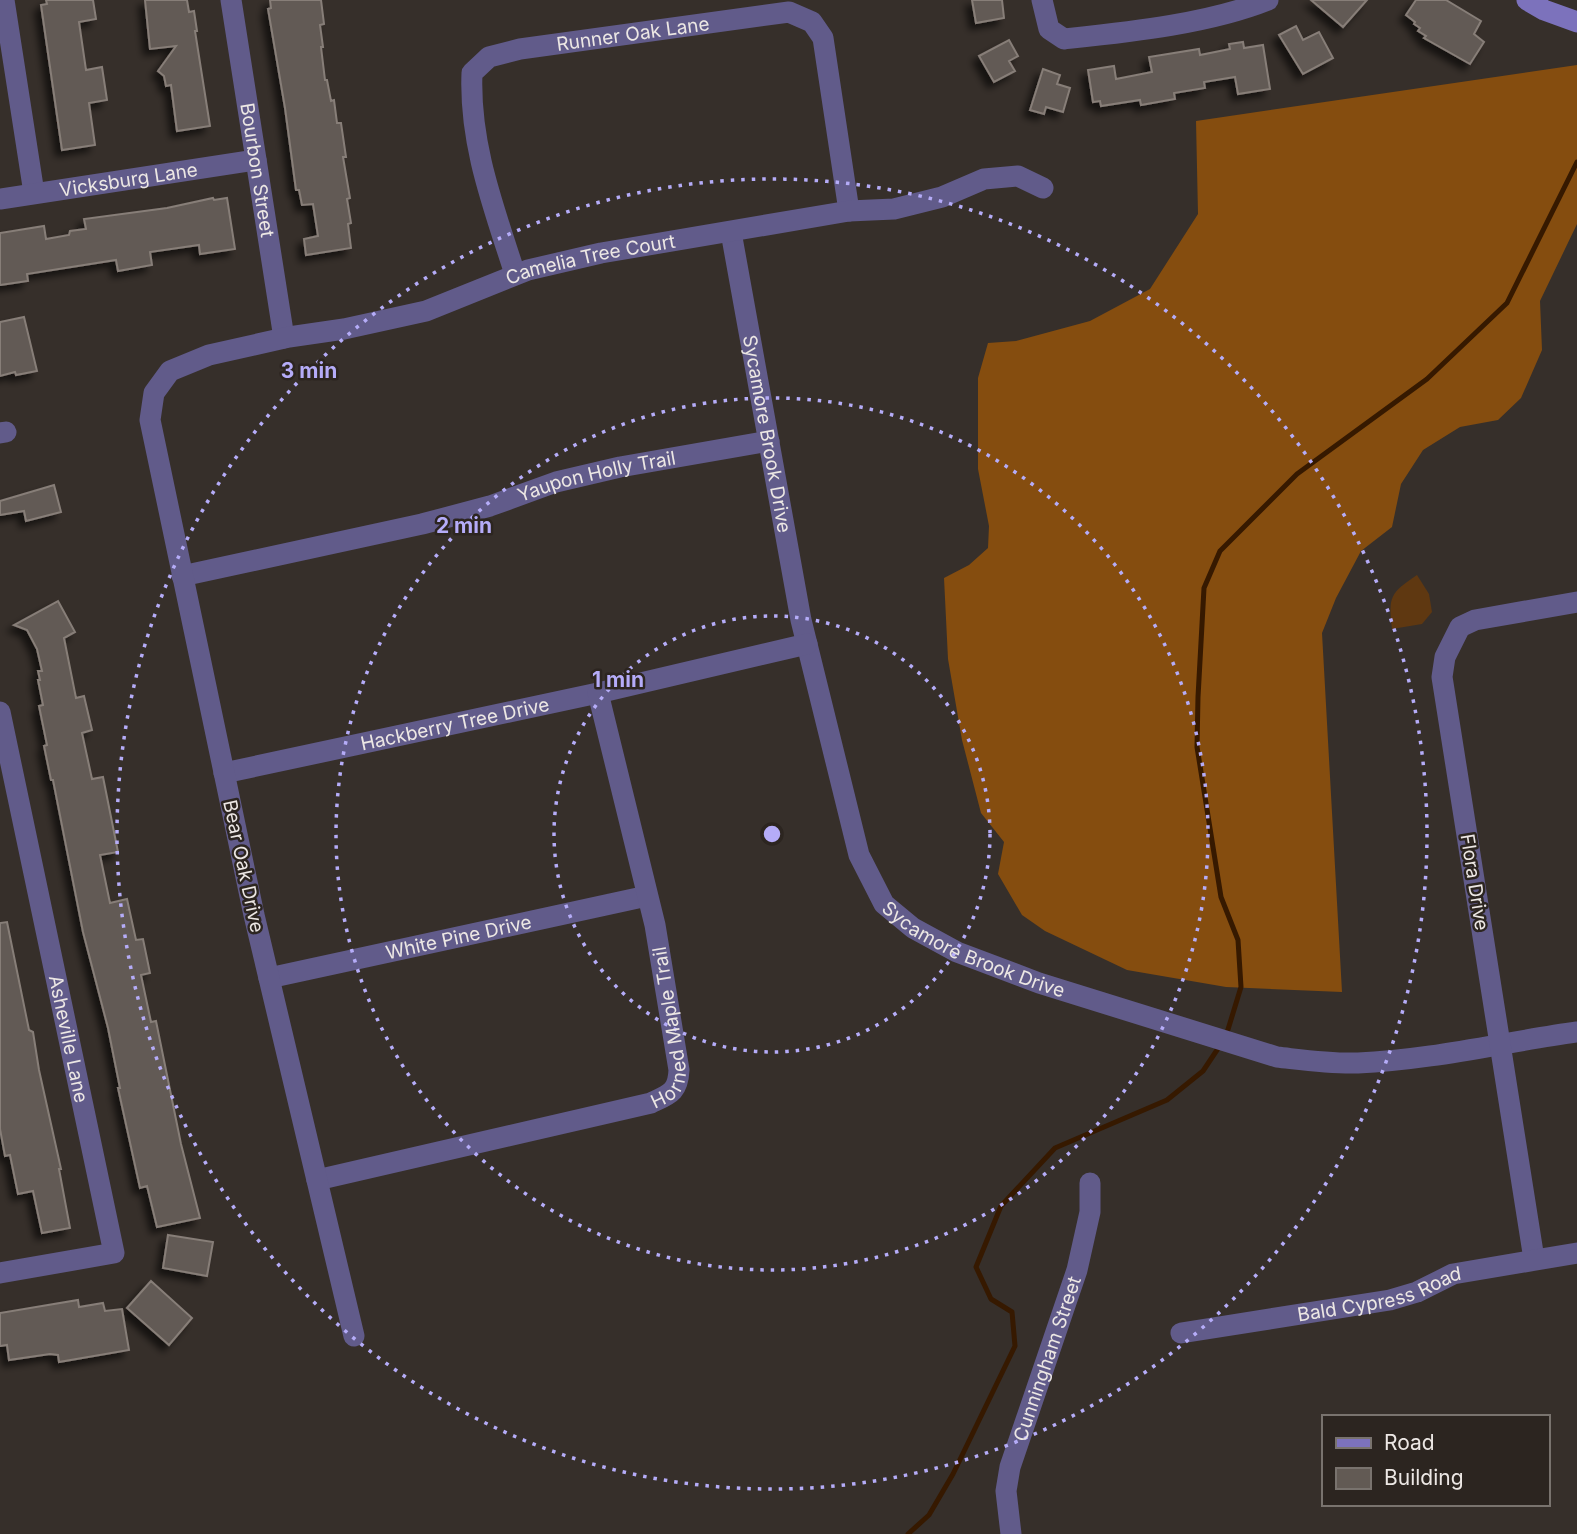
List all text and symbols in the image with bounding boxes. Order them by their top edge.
street label: Runner Oak Lane [555,12,711,56]
street label: Bourbon Street [235,101,279,239]
street label: Vicksburg Lane [58,158,199,202]
street label: Camelia Tree Court [502,230,677,290]
street label: Sycamore Brook Drive [738,333,796,535]
text: 3 min [281,358,337,383]
street label: Yaupon Holly Trail [514,446,677,507]
text: 2 min [436,513,492,538]
text: 1 min [592,667,644,692]
street label: Hackberry Tree Drive [358,693,551,755]
street label: Bear Oak Drive [218,798,269,935]
centre of rings [760,822,784,846]
street label: Flora Drive [1456,832,1493,932]
street label: Sycamore Brook Drive [877,896,1068,1002]
street label: White Pine Drive [384,910,534,964]
street label: Horned Maple Trail [633,935,667,1107]
text: Horned Maple Trail [647,945,691,1114]
street label: Asheville Lane [44,973,93,1105]
street label: Bald Cypress Road [1296,1262,1463,1326]
street label: Cunningham Street [1009,1273,1086,1444]
legend [1322,1415,1549,1506]
text: Road [1384,1430,1435,1455]
text: Building [1384,1465,1464,1490]

